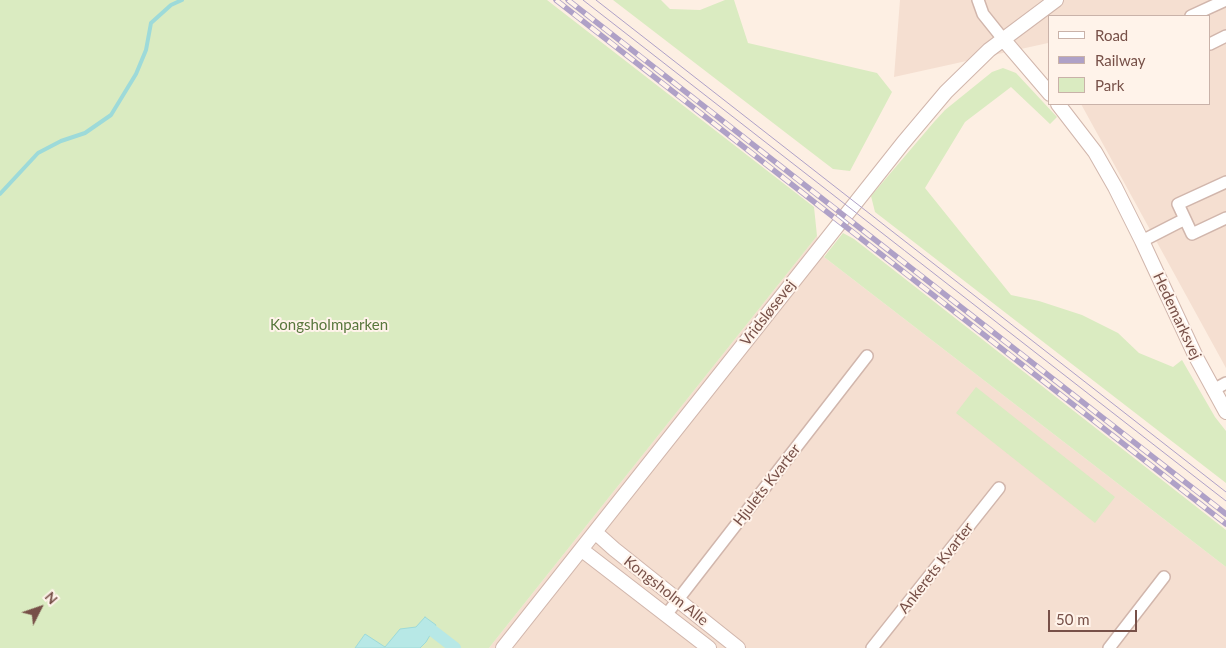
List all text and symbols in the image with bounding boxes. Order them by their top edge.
legend [1048,15,1211,105]
text: Road [1095,26,1128,44]
text: Railway [1095,51,1146,69]
text: Park [1095,76,1124,94]
street label: Hedemarksvej [1149,270,1205,362]
street label: Vridsløsevej [737,276,799,350]
park label: Kongsholmparken [270,316,388,334]
street label: Hjulets Kvarter [729,441,805,529]
street label: Ankerets Kvarter [895,519,977,617]
street label: Kongsholm Alle [620,552,712,630]
north arrow [15,583,65,633]
text: N [42,588,62,607]
scale bar [1051,600,1140,632]
text: 50 m [1056,610,1090,628]

